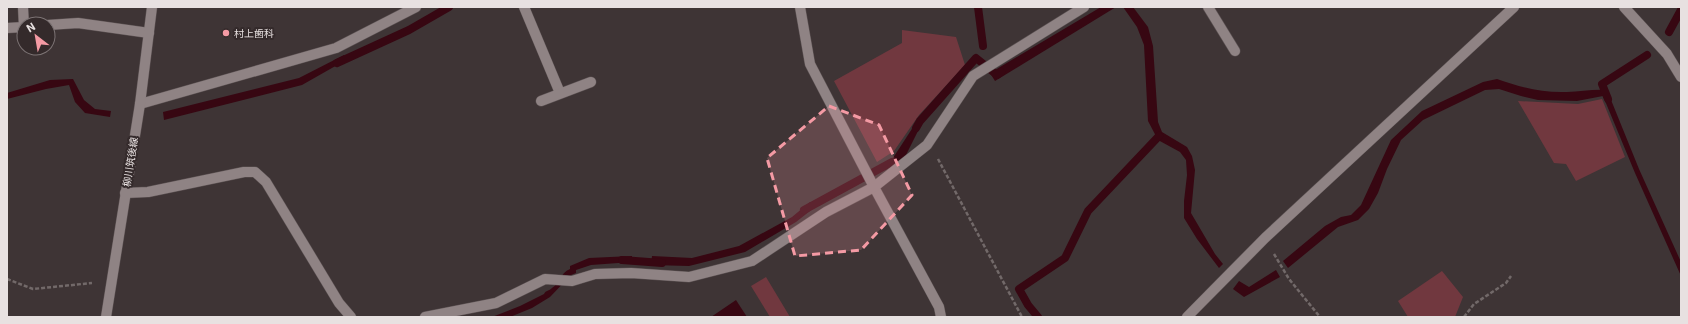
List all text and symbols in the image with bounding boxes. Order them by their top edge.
north arrow [16,16,56,56]
text: N [24,20,38,35]
marker: 村上歯科 [221,28,231,38]
place label: 村上歯科 [234,28,274,39]
street label: 柳川筑後線 [121,137,140,188]

